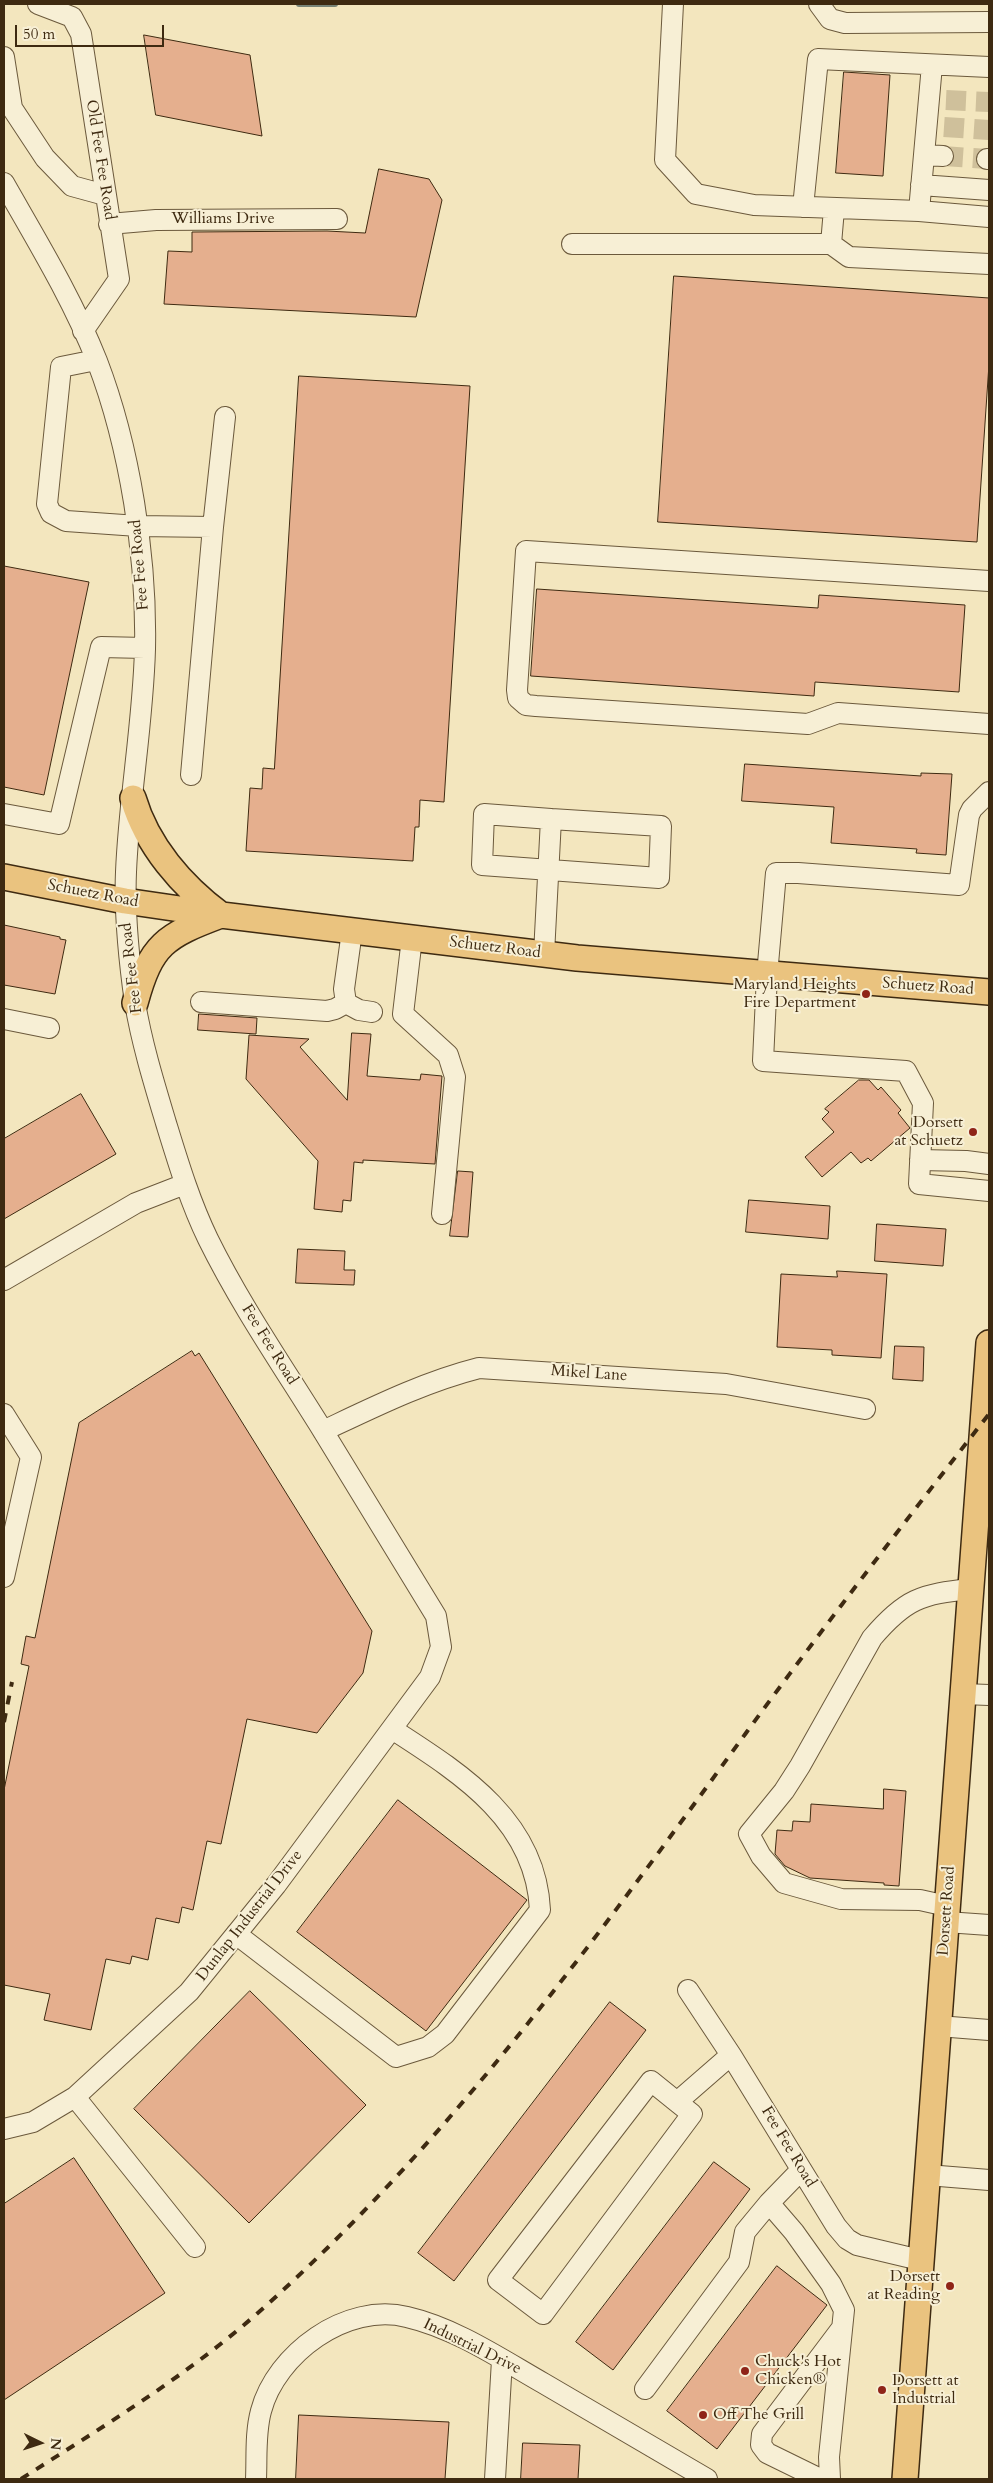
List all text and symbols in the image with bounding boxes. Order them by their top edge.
scale bar [18,15,166,47]
text: 50 m [23,24,55,44]
street label: Old Fee Fee Road [81,98,119,222]
street label: Williams Drive [171,209,275,229]
street label: Fee Fee Road [126,519,154,611]
street label: Schuetz Road [46,876,140,912]
street label: Fee Fee Road [117,922,147,1014]
street label: Schuetz Road [448,933,542,963]
street label: Schuetz Road [882,974,974,1000]
place label: Maryland Heights Fire Department [734,975,856,1013]
marker: Maryland Heights Fire Department [860,988,872,1000]
place label: Dorsett at Schuetz [894,1113,963,1151]
marker: Dorsett at Schuetz [967,1126,979,1138]
street label: Fee Fee Road [237,1301,301,1389]
street label: Mikel Lane [550,1362,628,1386]
street label: Dunlap Industrial Drive [193,1847,307,1985]
street label: Dorsett Road [934,1866,960,1956]
street label: Fee Fee Road [756,2103,820,2191]
place label: Dorsett at Reading [867,2267,940,2305]
marker: Dorsett at Reading [944,2280,956,2292]
street label: Industrial Drive [420,2315,524,2379]
place label: Chuck's Hot Chicken® [755,2352,841,2390]
marker: Chuck's Hot Chicken® [739,2365,751,2377]
place label: Dorsett at Industrial [892,2371,958,2409]
marker: Dorsett at Industrial [876,2384,888,2396]
place label: Off The Grill [713,2405,804,2425]
marker: Off The Grill [697,2409,709,2421]
north arrow [15,2418,65,2468]
text: N [46,2437,65,2451]

